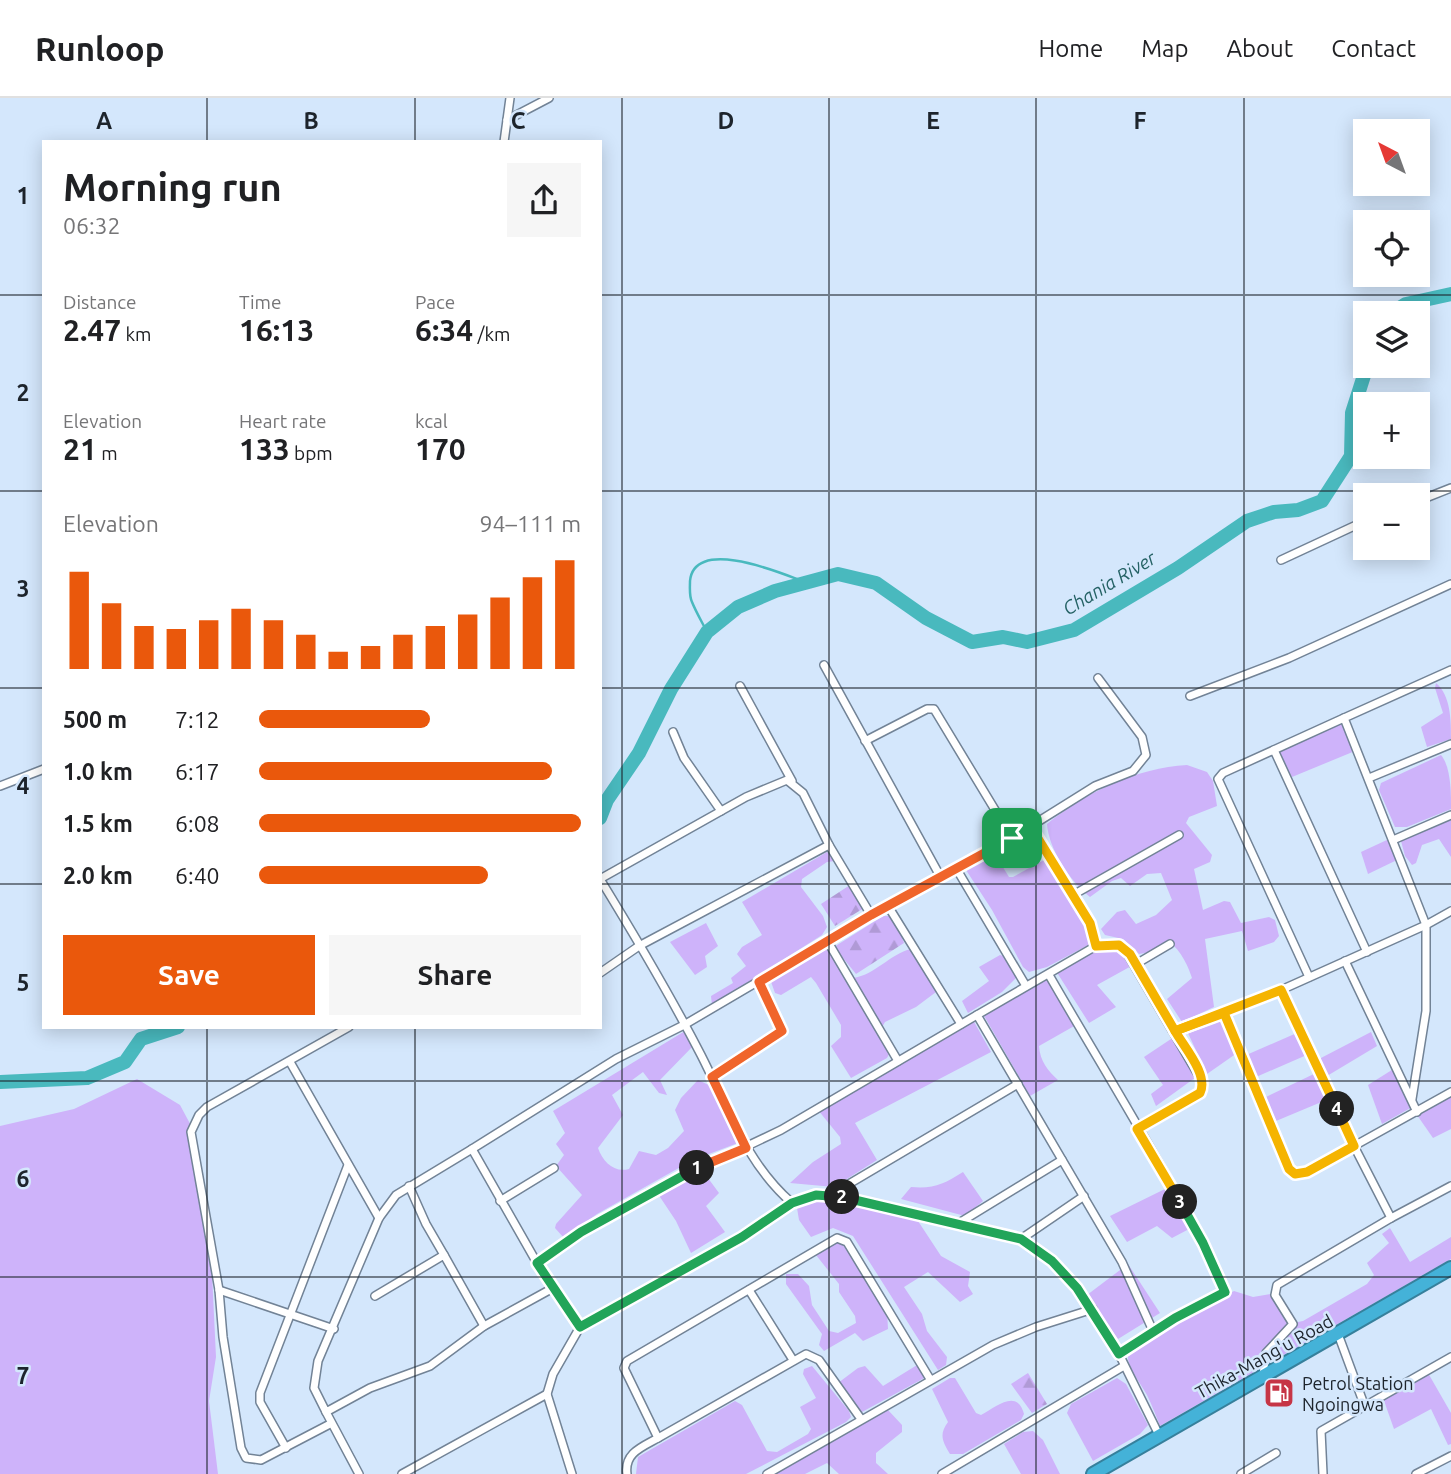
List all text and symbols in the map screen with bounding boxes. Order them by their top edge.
text: Runloop [35,30,165,67]
text: Home [1038,35,1103,62]
text: Map [1141,35,1188,62]
text: About [1226,35,1293,62]
text: Contact [1331,35,1416,62]
text: A [96,108,112,133]
text: B [303,108,319,133]
text: C [511,108,526,133]
text: D [718,108,734,133]
text: E [926,108,940,133]
text: F [1134,108,1147,133]
north arrow [1353,119,1430,196]
map controls [1353,119,1430,560]
button: share [507,163,581,237]
text: Morning run [63,166,282,208]
text: 1 [17,183,29,208]
button: locate [1353,210,1430,287]
text: 06:32 [63,213,121,238]
text: Distance [63,291,137,313]
text: Time [239,291,281,313]
text: Pace [415,291,455,313]
button: layers [1353,301,1430,378]
text: 2.47 [63,313,121,347]
text: 16:13 [239,313,314,347]
text: 6:34 [415,313,473,347]
text: km [121,323,151,345]
text: /km [473,323,511,345]
text: 2 [17,380,29,405]
button: + [1353,392,1430,469]
text: Elevation [63,410,142,432]
text: Heart rate [239,410,326,432]
text: kcal [415,410,448,432]
text: 21 [63,432,97,466]
text: 133 [239,432,290,466]
text: 170 [415,432,466,466]
text: m [97,442,118,464]
text: bpm [290,442,333,464]
button: − [1353,483,1430,560]
text: Elevation [63,511,159,536]
text: 94–111 m [480,511,581,536]
water label: Chania River [1058,546,1160,619]
text: 3 [17,576,29,601]
text: 500 m [63,707,127,732]
text: 7:12 [175,707,220,732]
text: 1.0 km [63,759,133,784]
text: 6:17 [175,759,220,784]
text: 4 [17,773,30,798]
pin [982,808,1042,868]
text: 1.5 km [63,811,133,836]
text: 6:08 [175,811,220,836]
icon: arrive [993,819,1031,857]
text: 2.0 km [63,863,133,888]
text: 6:40 [175,863,220,888]
button: Save [63,935,315,1015]
button: Share [329,935,581,1015]
text: 5 [17,970,29,995]
pin: 4 [1320,1091,1354,1126]
text: 4 [1331,1097,1342,1119]
pin: 1 [680,1150,714,1186]
text: 1 [691,1156,702,1178]
text: 6 [17,1166,30,1191]
pin: 2 [824,1180,860,1214]
pin: 3 [1162,1184,1198,1220]
text: 2 [836,1185,847,1207]
text: 3 [1174,1190,1185,1212]
street label: Thika-Mang'u Road [1192,1310,1336,1402]
text: 7 [17,1363,29,1388]
place label: Petrol Station Ngoingwa [1302,1373,1414,1414]
fuel station icon: Petrol Station Ngoingwa [1262,1376,1296,1410]

